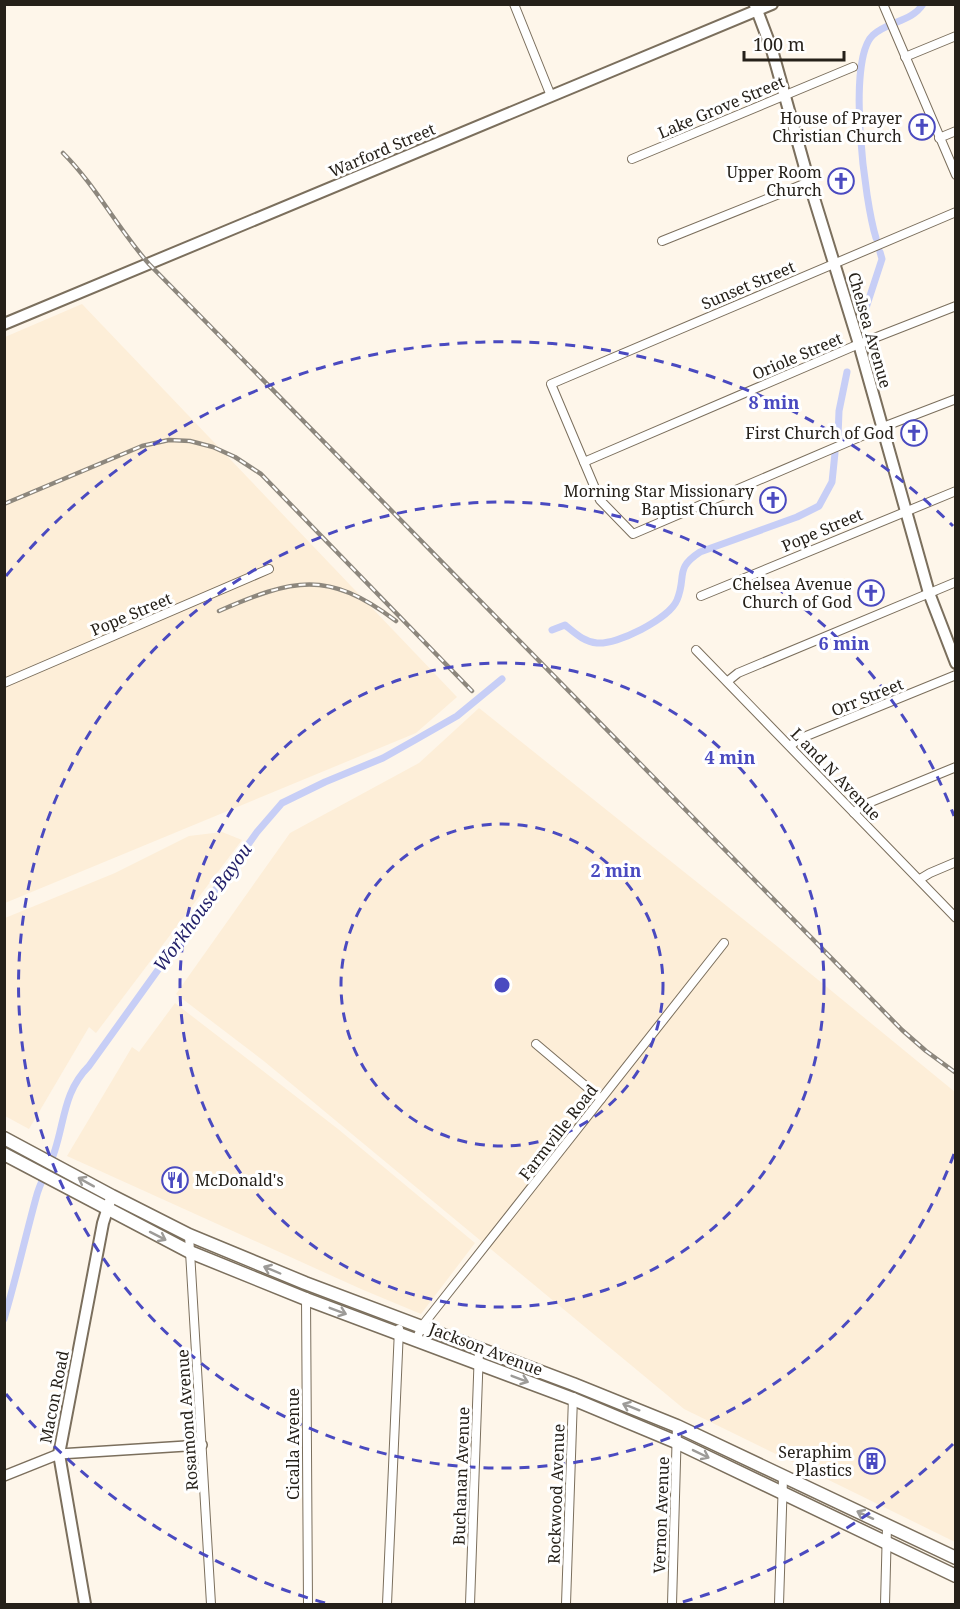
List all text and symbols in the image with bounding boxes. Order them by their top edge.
scale bar [744,24,844,62]
text: 100 m [753,32,805,56]
street label: Lake Grove Street [654,70,788,144]
place label: House of Prayer Christian Church [772,107,902,147]
church icon: House of Prayer Christian Church [907,112,937,142]
street label: Warford Street [325,118,439,182]
place label: Upper Room Church [727,161,822,201]
church icon: Upper Room Church [826,166,856,196]
street label: Sunset Street [698,255,798,315]
street label: Chelsea Avenue [843,269,897,391]
street label: Oriole Street [748,327,846,385]
text: 8 min [749,390,799,414]
church icon: First Church of God [899,418,929,448]
place label: First Church of God [745,422,894,444]
place label: Morning Star Missionary Baptist Church [564,480,755,520]
church icon: Morning Star Missionary Baptist Church [758,485,788,515]
street label: Pope Street [778,503,866,557]
place label: Chelsea Avenue Church of God [732,573,852,613]
church icon: Chelsea Avenue Church of God [856,578,886,608]
street label: Pope Street [87,587,175,641]
text: 6 min [819,631,869,655]
street label: Orr Street [828,672,907,721]
street label: L and N Avenue [786,723,886,825]
text: 4 min [705,745,755,769]
water label: Workhouse Bayou [147,838,257,976]
text: 2 min [591,858,641,882]
centre of rings [492,975,512,995]
street label: Farmville Road [514,1079,602,1185]
restaurant icon: McDonald's [160,1165,190,1195]
place label: McDonald's [195,1169,284,1191]
one-way arrow [78,1176,95,1188]
one-way arrow [149,1230,167,1242]
one-way arrow [263,1264,282,1275]
one-way arrow [328,1306,347,1317]
street label: Jackson Avenue [425,1317,546,1381]
street label: Macon Road [34,1349,74,1445]
street label: Rosamond Avenue [171,1349,203,1491]
one-way arrow [511,1375,529,1386]
street label: Cicalla Avenue [282,1388,304,1500]
one-way arrow [622,1401,640,1412]
street label: Buchanan Avenue [448,1406,474,1546]
street label: Rockwood Avenue [543,1423,569,1565]
place label: Seraphim Plastics [778,1441,852,1481]
building icon: Seraphim Plastics [857,1446,887,1476]
one-way arrow [691,1448,709,1460]
street label: Vernon Avenue [648,1456,674,1574]
one-way arrow [856,1509,874,1521]

